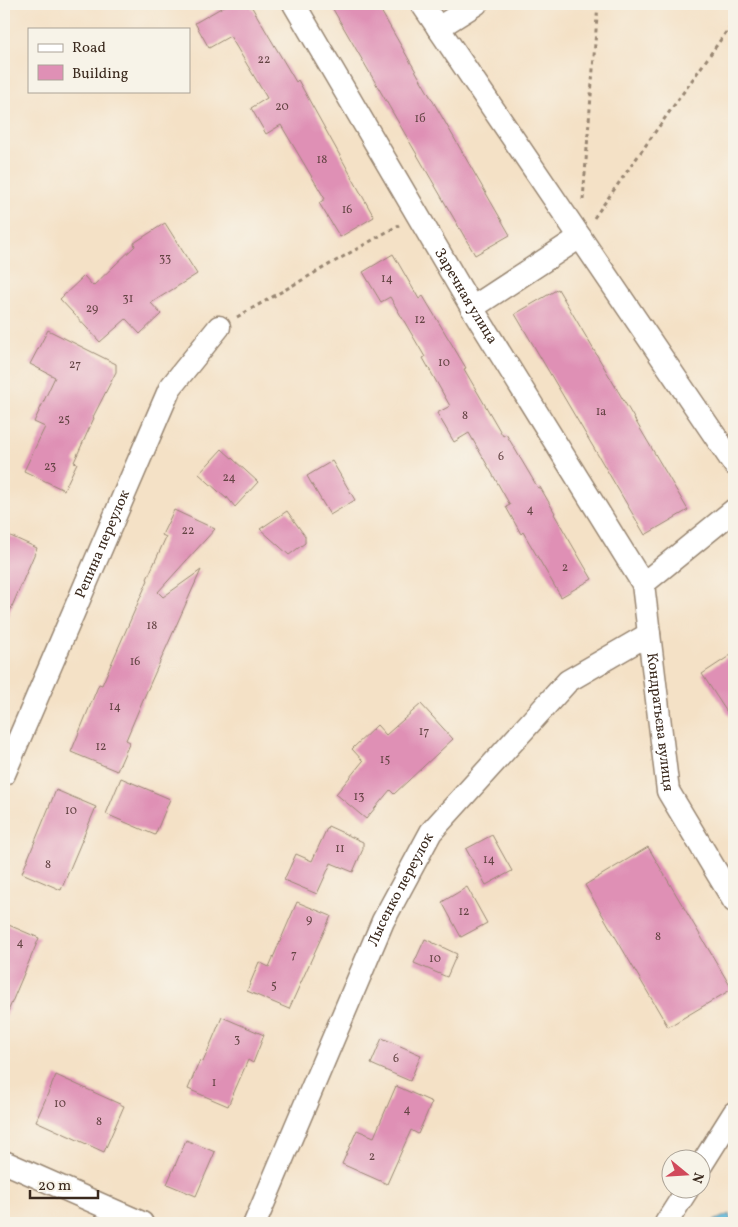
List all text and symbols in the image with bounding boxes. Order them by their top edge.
legend [28,28,190,92]
text: Road [72,38,106,59]
house number: 22 [258,52,270,68]
text: Building [72,64,129,85]
house number: 20 [275,99,289,115]
house number: 1б [414,111,426,127]
house number: 18 [317,152,327,168]
house number: 16 [342,202,352,218]
street label: Заречная улица [429,245,502,348]
house number: 33 [159,251,171,267]
house number: 14 [381,271,393,287]
house number: 31 [123,291,133,307]
house number: 29 [86,301,98,317]
house number: 12 [414,312,426,328]
house number: 10 [438,355,450,371]
house number: 27 [69,357,81,373]
house number: 1а [596,404,606,420]
house number: 8 [462,408,468,424]
house number: 25 [58,412,70,428]
house number: 6 [498,449,504,465]
house number: 23 [44,459,56,475]
house number: 24 [222,470,236,486]
street label: Репина переулок [70,487,135,602]
house number: 4 [526,502,534,518]
house number: 22 [182,523,194,539]
house number: 2 [562,560,568,576]
house number: 18 [147,618,157,634]
street label: Кондратьєва вулиця [641,652,678,793]
house number: 16 [130,654,140,670]
house number: 14 [109,699,121,715]
house number: 17 [419,724,429,740]
house number: 12 [95,739,107,755]
house number: 15 [380,752,390,768]
house number: 13 [354,789,364,805]
house number: 10 [65,803,77,819]
street label: Лысенко переулок [363,829,439,950]
house number: 11 [335,841,345,857]
house number: 14 [483,852,495,868]
house number: 8 [45,857,51,873]
house number: 12 [458,904,470,920]
house number: 9 [306,912,312,928]
house number: 8 [655,929,661,945]
house number: 4 [16,935,24,951]
house number: 7 [291,947,297,963]
house number: 10 [429,951,441,967]
house number: 5 [271,978,277,994]
house number: 3 [234,1032,240,1048]
house number: 6 [393,1051,399,1067]
house number: 1 [212,1075,216,1091]
house number: 10 [54,1096,66,1112]
house number: 4 [403,1102,411,1118]
house number: 8 [96,1114,102,1130]
house number: 2 [369,1149,375,1165]
north arrow [660,1150,710,1200]
scale bar [30,1167,98,1199]
text: N [686,1170,708,1185]
text: 20 m [38,1176,71,1197]

